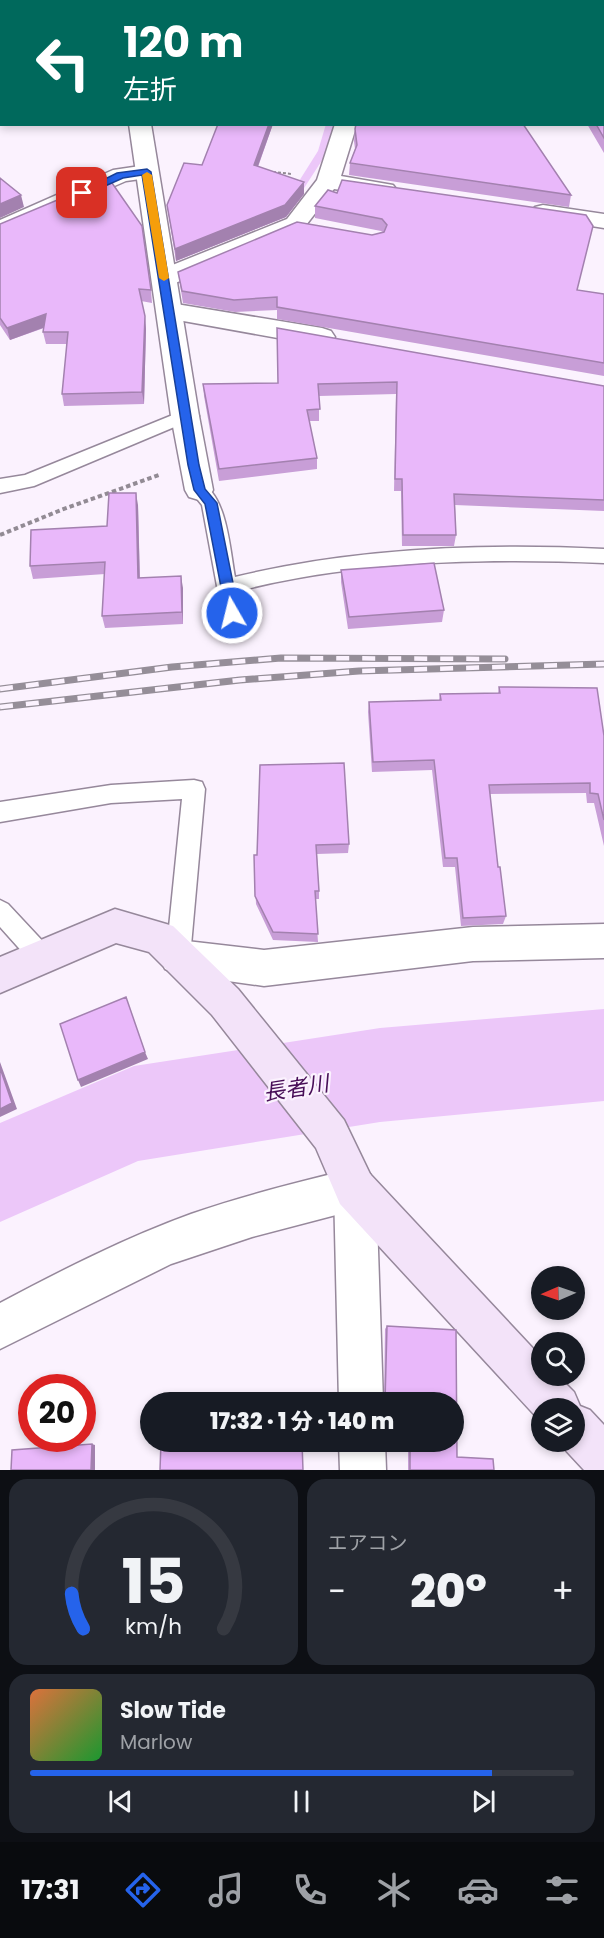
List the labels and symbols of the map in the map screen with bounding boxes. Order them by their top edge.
pin [56,167,107,218]
position arrow [200,581,264,645]
water label: 長者川 [261,1067,333,1108]
north arrow [531,1266,585,1320]
speed limit sign: 20 [18,1374,96,1452]

